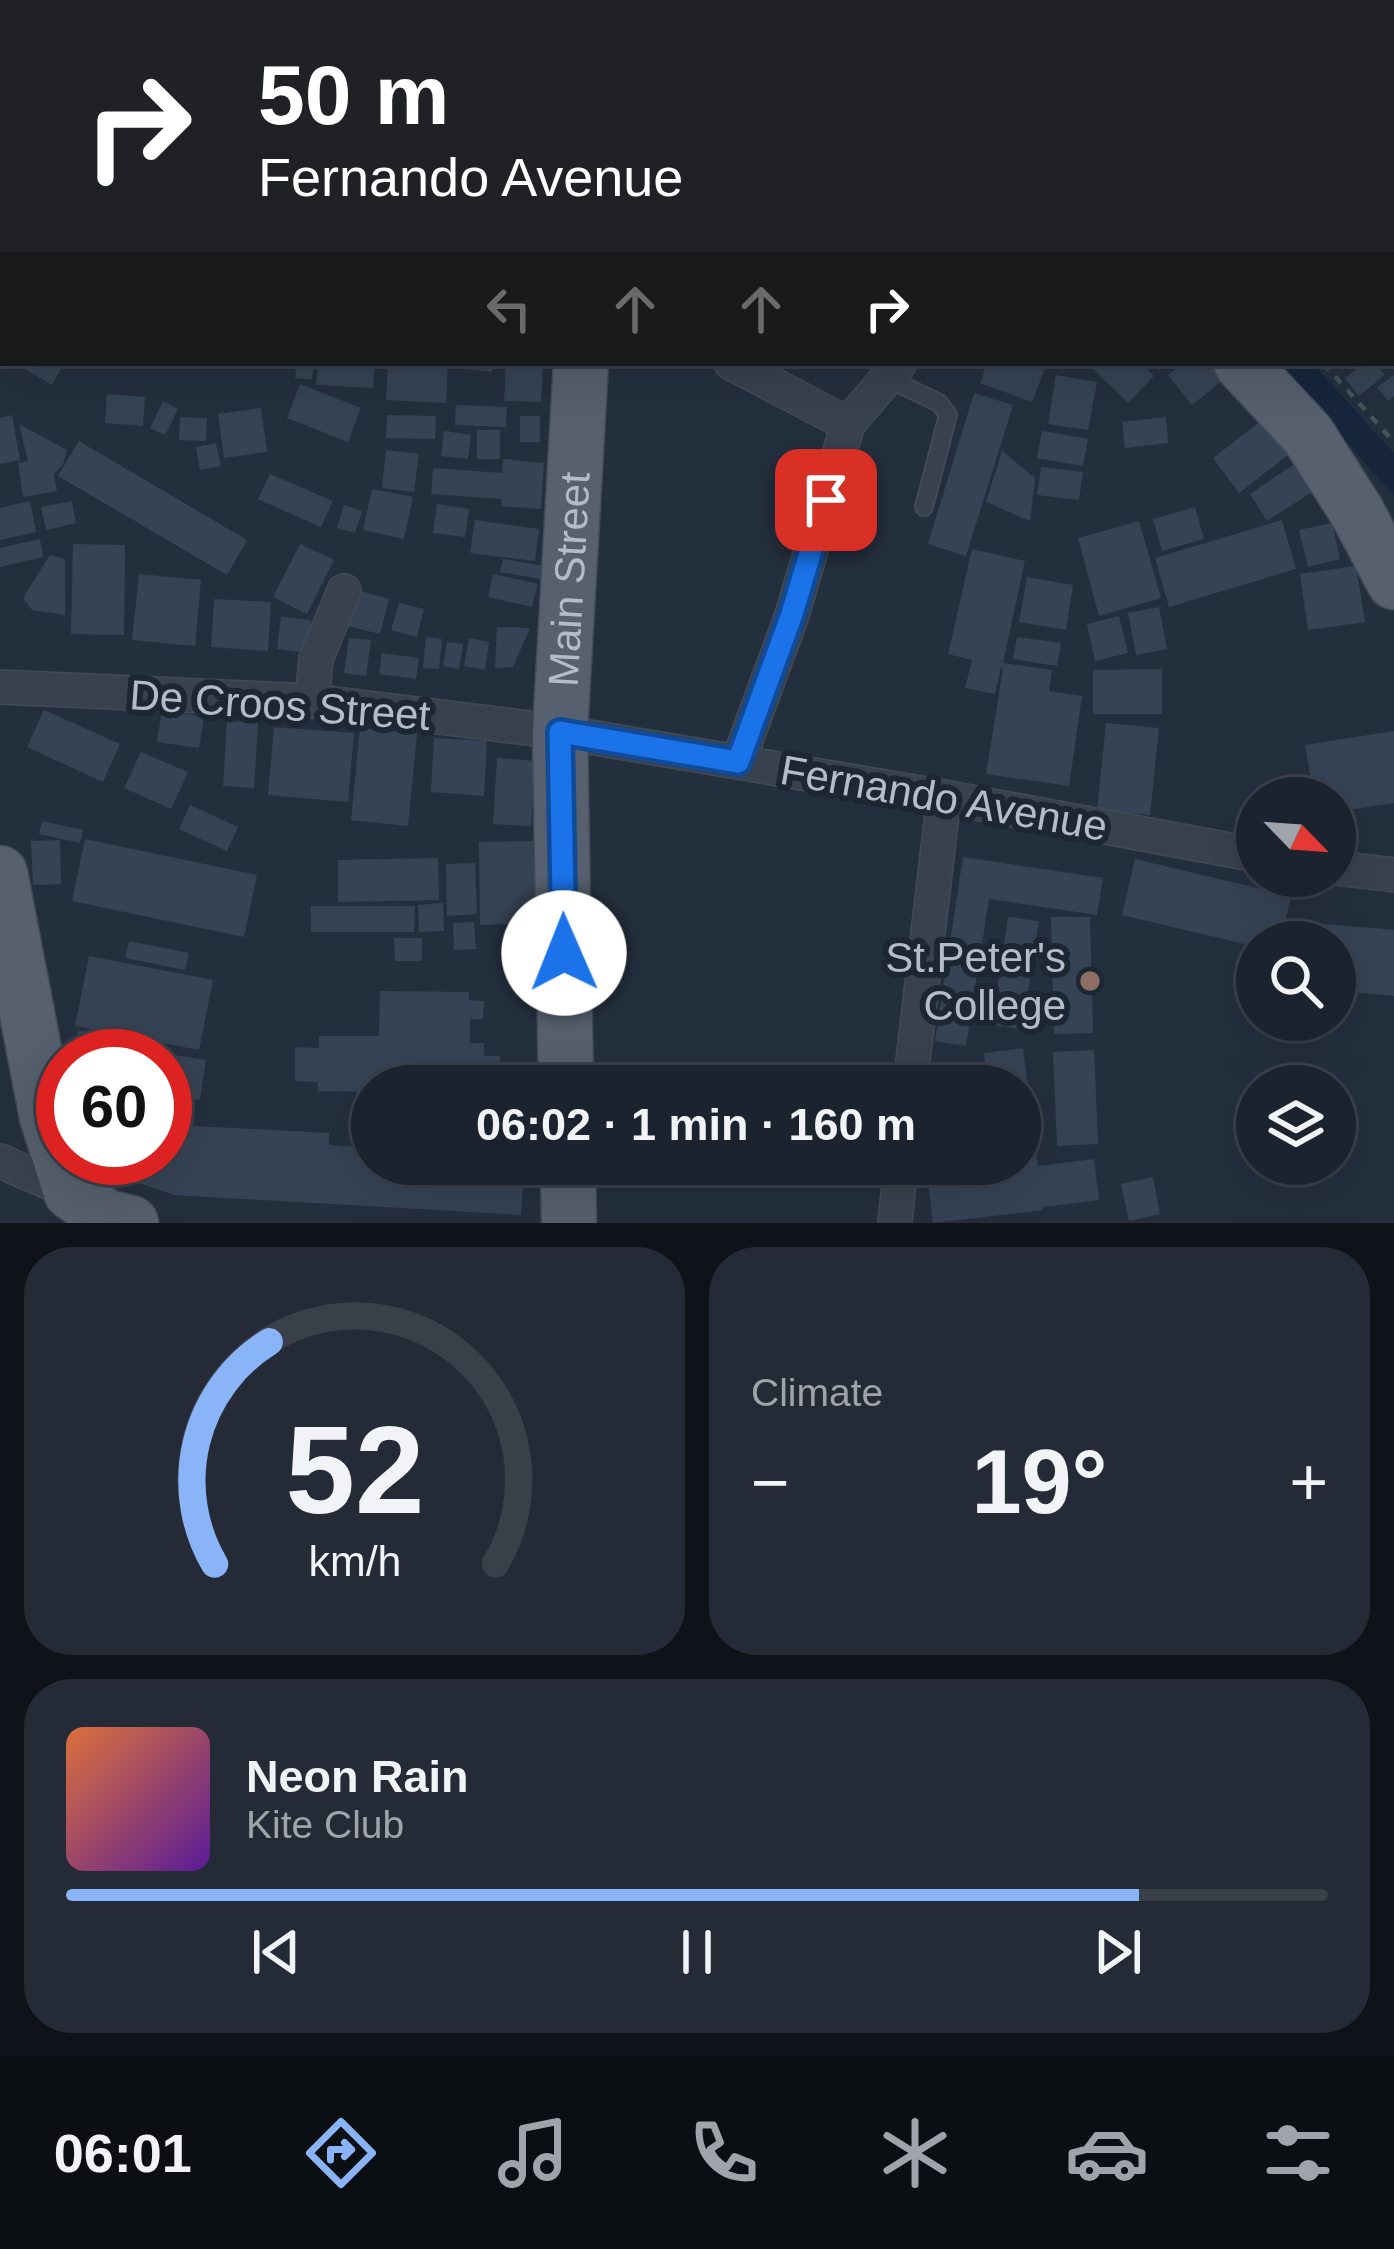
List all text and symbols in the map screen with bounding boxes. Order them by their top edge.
icon: right [60,48,216,204]
text: 50 m [258,48,449,142]
text: Fernando Avenue [258,147,683,207]
icon: left [476,276,542,342]
icon: ahead [602,276,668,342]
icon: ahead [728,276,794,342]
icon: right [854,276,920,342]
pin [775,449,877,551]
icon: arrive [793,467,859,533]
street label: Main Street [539,470,598,688]
street label: De Croos Street [128,671,432,739]
street label: Fernando Avenue [777,746,1111,850]
north arrow [1236,777,1356,897]
map controls [1236,777,1356,1185]
position arrow [501,890,627,1016]
button: search [1236,921,1356,1041]
place label: St.Peter's College [885,934,1066,1029]
marker: St.Peter's College [1077,968,1103,994]
speed limit sign: 60 [36,1029,192,1185]
button: layers [1236,1065,1356,1185]
text: 06:02 · 1 min · 160 m [476,1099,916,1150]
text: Climate [751,1371,883,1414]
text: 52 [285,1400,424,1539]
text: 19° [971,1432,1108,1532]
text: − [751,1445,790,1519]
text: + [1289,1445,1328,1519]
text: km/h [308,1537,401,1585]
text: Neon Rain [246,1751,469,1802]
text: Kite Club [246,1803,404,1846]
icon: previous [243,1919,309,1985]
icon: pause [664,1919,730,1985]
icon: next [1085,1919,1151,1985]
icon: directions [299,2111,383,2195]
icon: music [491,2111,575,2195]
icon: phone [682,2111,766,2195]
icon: climate [873,2111,957,2195]
icon: car [1065,2111,1149,2195]
icon: filters [1256,2111,1340,2195]
text: 06:01 [54,2123,192,2183]

